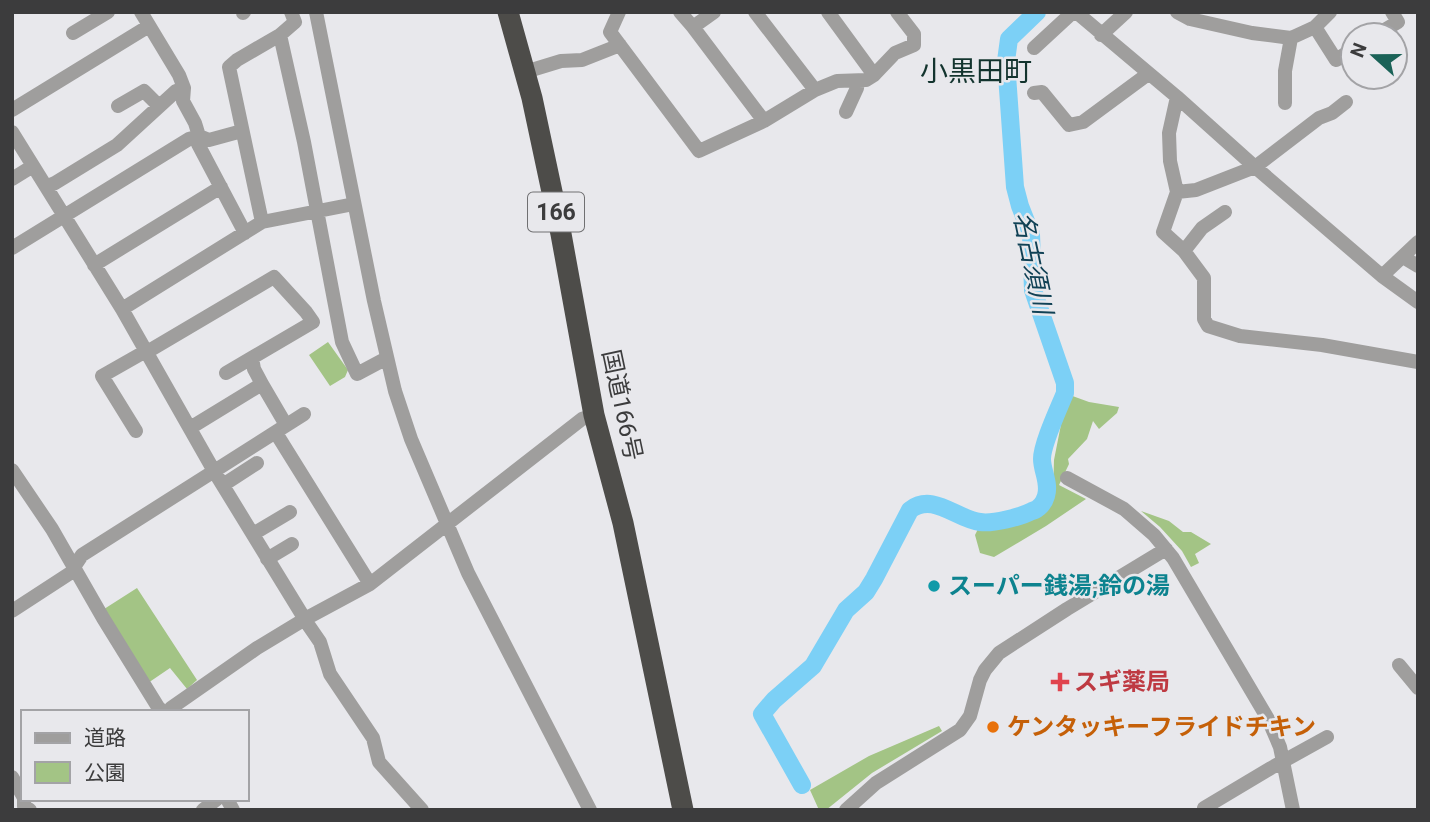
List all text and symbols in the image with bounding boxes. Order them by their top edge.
north arrow [1339,21,1409,91]
text: N [1345,40,1372,60]
district label: 小黒田町 [920,55,1032,88]
road number: 166 [528,192,584,232]
water label: 名古須川 [1008,209,1059,320]
street label: 国道166号 [597,347,647,463]
place label: スーパー銭湯;鈴の湯 [948,572,1170,600]
marker: スーパー銭湯;鈴の湯 [926,578,942,594]
place label: スギ薬局 [1074,668,1170,696]
marker: スギ薬局 [1052,674,1068,690]
legend [21,710,248,801]
place label: ケンタッキーフライドチキン [1007,713,1316,741]
marker: ケンタッキーフライドチキン [985,719,1001,735]
text: 道路 [84,726,126,750]
text: 公園 [84,761,126,785]

